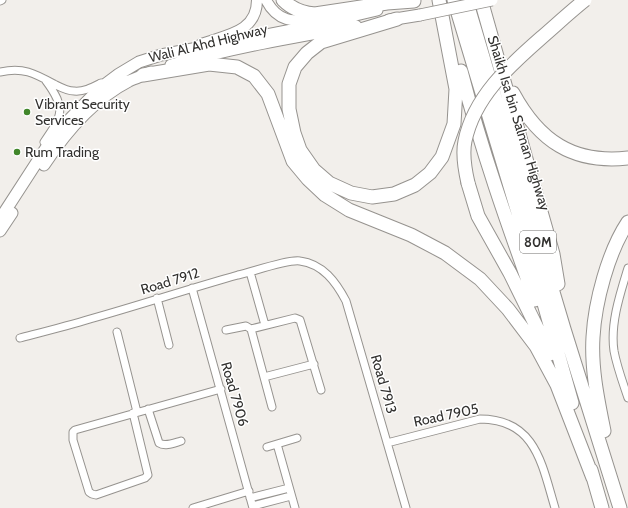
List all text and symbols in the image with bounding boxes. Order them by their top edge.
street label: Wali Al Ahd Highway [147,20,269,66]
street label: Shaikh Isa bin Salman Highway [484,33,554,213]
place label: Vibrant Security Services [35,95,130,129]
marker: Vibrant Security Services [22,107,32,117]
place label: Rum Trading [25,143,100,161]
marker: Rum Trading [12,147,22,157]
road number: 80M [520,231,556,253]
street label: Road 7912 [138,264,202,298]
street label: Road 7913 [367,352,401,416]
street label: Road 7906 [217,360,253,428]
street label: Road 7905 [412,399,480,431]

